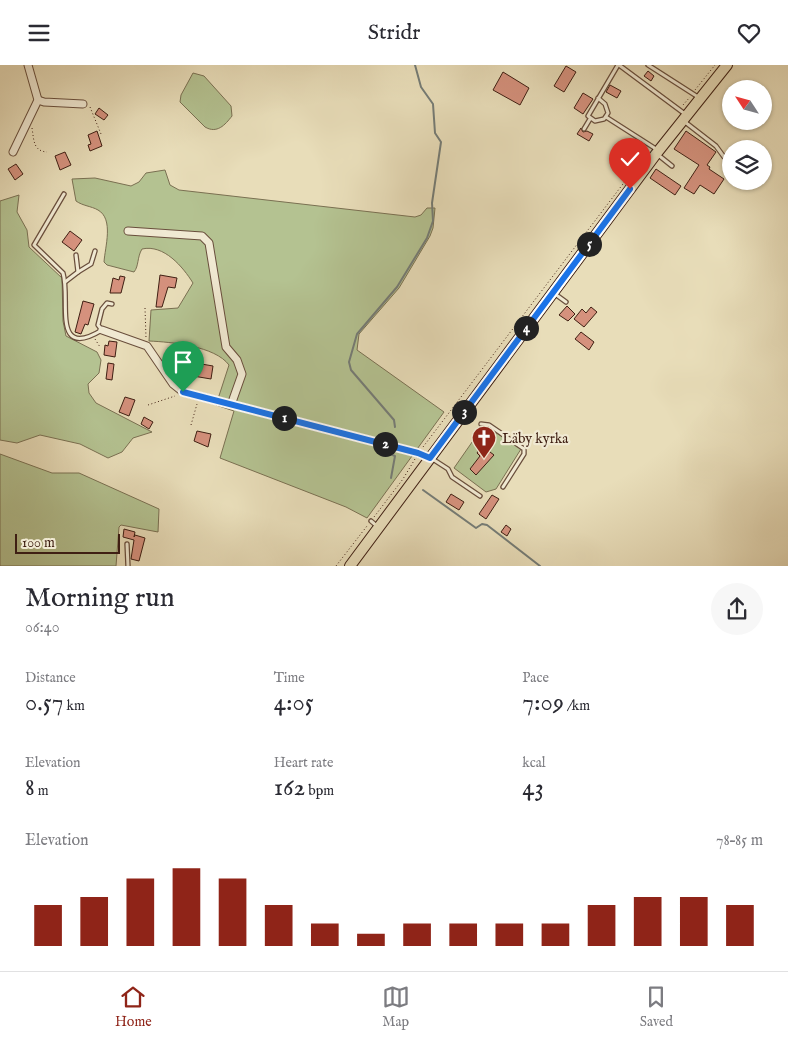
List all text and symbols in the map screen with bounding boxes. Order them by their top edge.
icon: menu [25,19,53,47]
text: Stridr [368,19,420,47]
icon: heart [735,19,763,47]
north arrow [722,80,772,130]
map controls [722,80,772,190]
pin [609,138,651,189]
button: layers [722,140,772,190]
icon: check [616,145,644,173]
pin: 5 [576,231,602,257]
text: 5 [587,235,592,253]
pin: 4 [514,315,538,341]
text: 4 [523,319,530,337]
pin [162,341,204,392]
icon: arrive [169,348,197,376]
pin: 3 [452,399,476,425]
text: 3 [462,403,467,421]
pin: 1 [272,405,296,431]
text: 1 [282,409,287,427]
church icon: Läby kyrka [471,425,497,459]
place label: Läby kyrka [502,430,569,448]
pin: 2 [372,431,398,457]
text: 2 [382,435,389,453]
scale bar [15,531,120,554]
text: 100 m [22,534,55,552]
text: Morning run [25,581,175,616]
button: share [711,583,763,635]
text: 06:40 [25,618,60,638]
text: Distance [25,669,76,687]
text: Time [274,669,305,687]
text: Pace [522,669,549,687]
text: 0.57 [25,687,63,719]
text: 4:05 [274,687,314,719]
text: 7:09 [522,687,564,719]
text: km [63,697,85,715]
text: /km [564,697,590,715]
text: Elevation [25,754,81,772]
text: Heart rate [274,754,333,772]
text: kcal [522,754,546,772]
text: 8 [25,772,35,804]
text: 162 [274,772,305,804]
text: 43 [522,772,544,804]
text: m [35,782,49,800]
text: bpm [305,782,334,800]
text: Elevation [25,831,88,851]
text: 78–85 m [716,831,763,851]
tab: Home [115,983,152,1031]
tab: Map [382,983,410,1031]
tab: Saved [640,983,673,1031]

